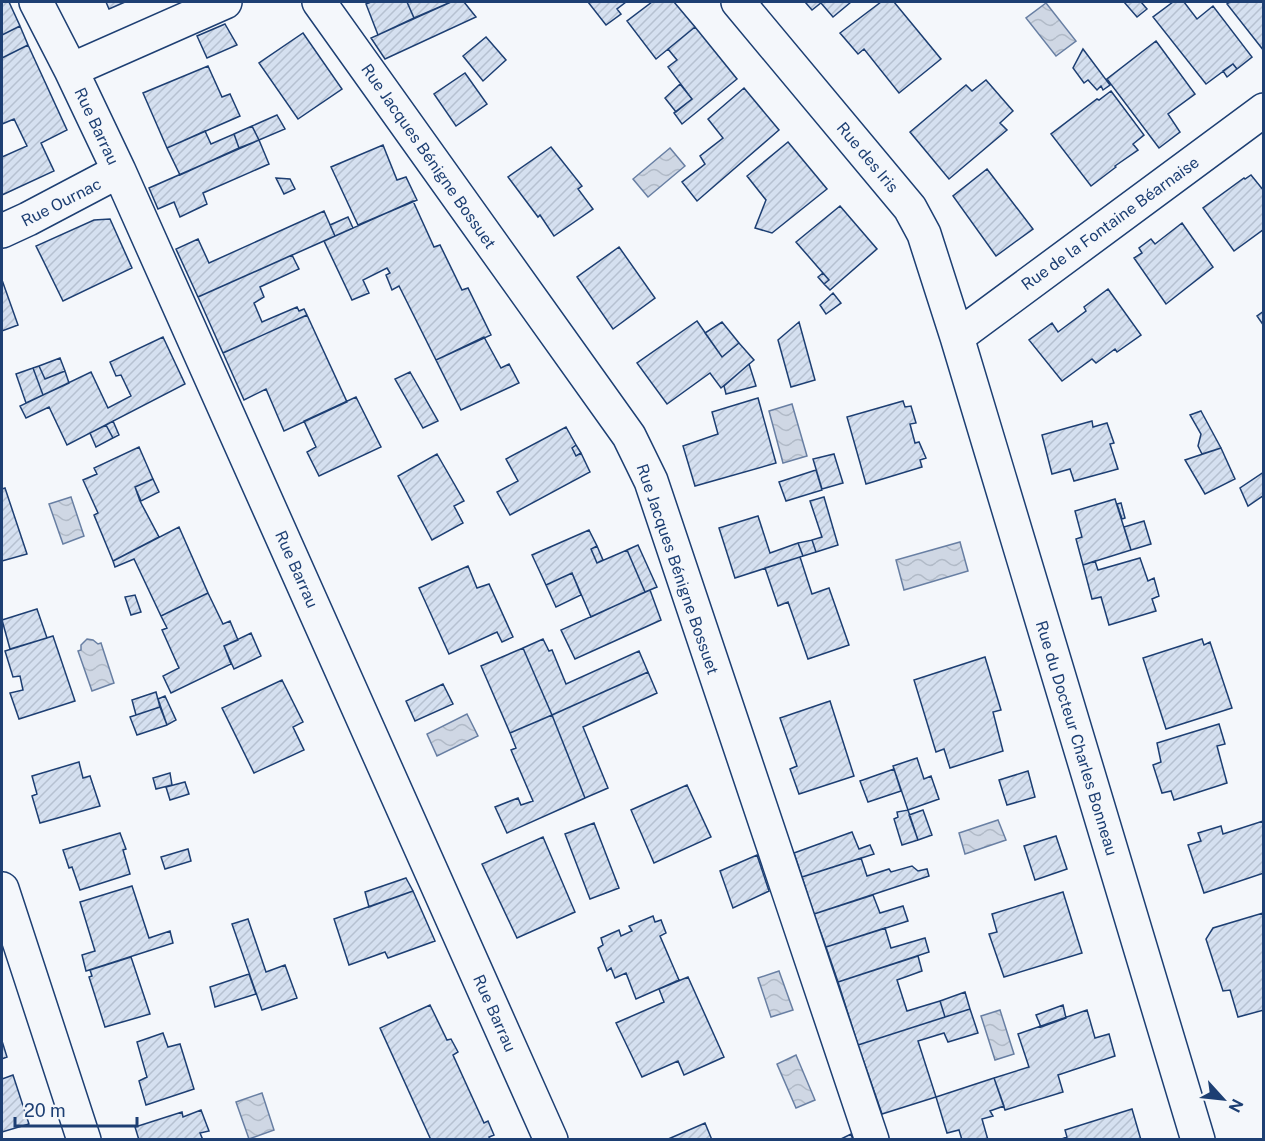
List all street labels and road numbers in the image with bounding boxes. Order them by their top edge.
street label: Rue Jacques Bénigne Bossuet [357,60,500,252]
street label: Rue Barrau [70,85,123,168]
street label: Rue des Iris [833,118,903,196]
street label: Rue de la Fontaine Béarnaise [1018,153,1203,294]
street label: Rue Ournac [18,174,104,231]
street label: Rue Jacques Bénigne Bossuet [632,461,723,677]
street label: Rue Barrau [271,528,322,611]
street label: Rue du Docteur Charles Bonneau [1032,618,1121,858]
street label: Rue Barrau [469,972,520,1055]

